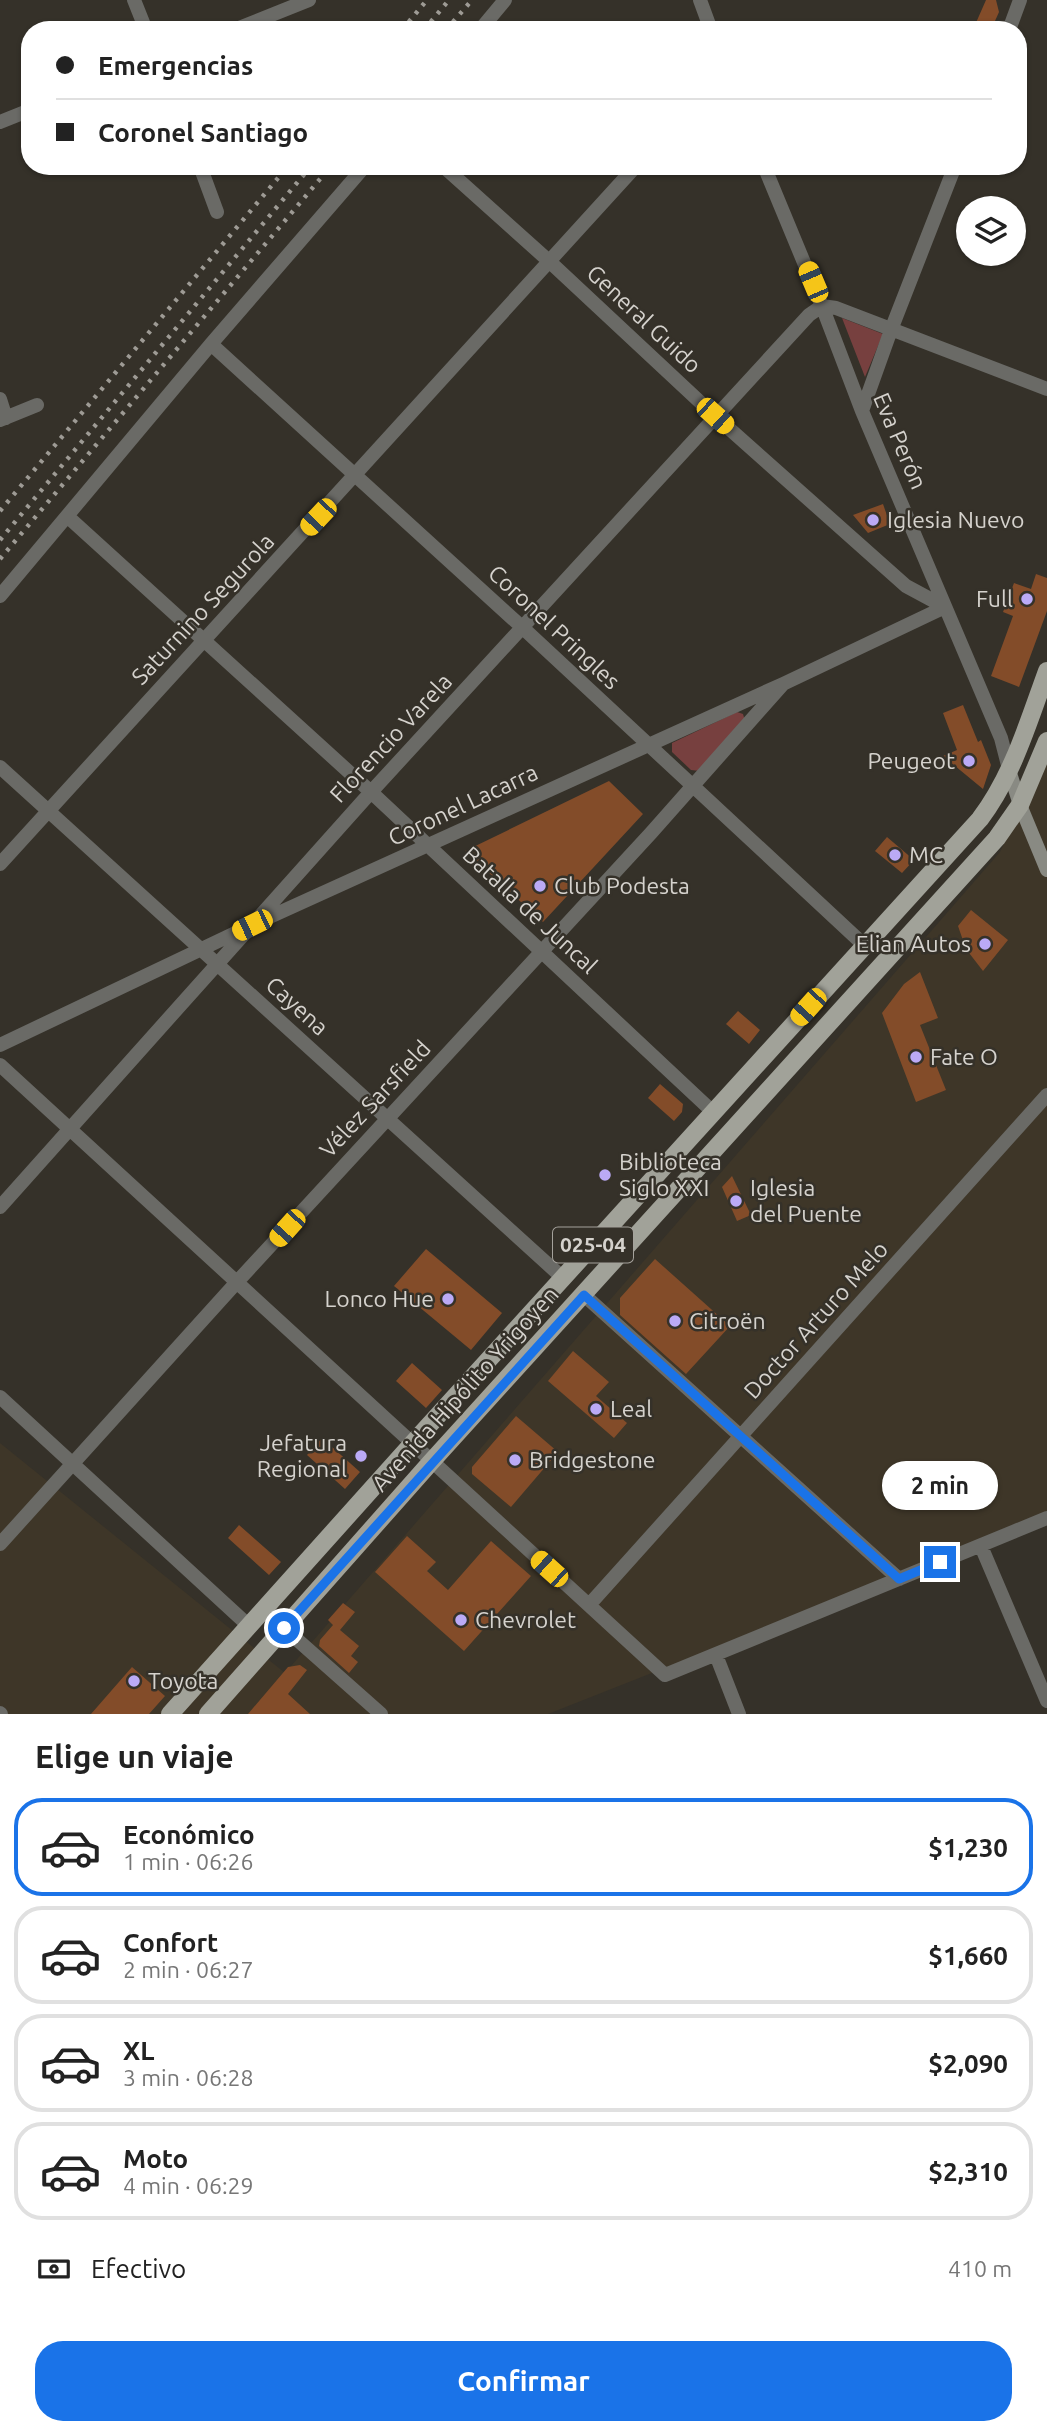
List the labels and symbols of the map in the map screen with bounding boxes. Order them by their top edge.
car [796,259,831,305]
street label: General Guido [582,260,706,378]
street label: Eva Perón [869,389,932,493]
car [693,394,738,438]
car [296,494,341,540]
place label: Iglesia Nuevo [887,507,1024,532]
marker: Iglesia Nuevo [865,512,881,528]
street label: Saturnino Segurola [126,528,279,689]
street label: Coronel Pringles [484,560,625,694]
place label: Full [976,586,1013,611]
marker: Full [1019,591,1035,607]
street label: Florencio Varela [325,668,457,807]
place label: Peugeot [867,748,955,773]
marker: Peugeot [961,753,977,769]
street label: Coronel Lacarra [384,759,542,850]
street label: Batalla de Juncal [458,841,602,978]
place label: MC [909,842,943,867]
marker: MC [887,847,903,863]
place label: Club Podesta [554,873,690,898]
marker: Club Podesta [532,878,548,894]
car [229,906,276,944]
place label: Elian Autos [856,931,971,956]
marker: Elian Autos [977,936,993,952]
street label: Cayena [261,971,333,1040]
car [787,984,830,1030]
street label: Vélez Sarsfield [314,1035,435,1162]
place label: Fate O [930,1044,998,1069]
marker: Fate O [908,1049,924,1065]
place label: Biblioteca Siglo XXI [619,1149,722,1200]
marker: Biblioteca Siglo XXI [597,1167,613,1183]
place label: Iglesia del Puente [750,1175,862,1226]
marker: Iglesia del Puente [728,1193,744,1209]
car [266,1205,309,1251]
road number: 025-04 [553,1228,633,1262]
street label: Doctor Arturo Melo [739,1236,893,1403]
street label: Avenida Hipólito Yrigoyen [366,1281,563,1496]
place label: Lonco Hue [324,1286,434,1311]
marker: Lonco Hue [440,1291,456,1307]
place label: Citroën [689,1308,766,1333]
marker: Citroën [667,1313,683,1329]
place label: Leal [610,1396,652,1421]
marker: Leal [588,1401,604,1417]
place label: Jefatura Regional [257,1430,347,1481]
place label: Bridgestone [529,1447,656,1472]
marker: Jefatura Regional [353,1448,369,1464]
marker: Bridgestone [507,1452,523,1468]
callout: 2 min [882,1460,998,1510]
route end [924,1546,956,1578]
car [527,1547,572,1591]
place label: Chevrolet [475,1607,576,1632]
route start [268,1612,300,1644]
marker: Chevrolet [453,1612,469,1628]
place label: Toyota [148,1668,218,1693]
marker: Toyota [126,1673,142,1689]

